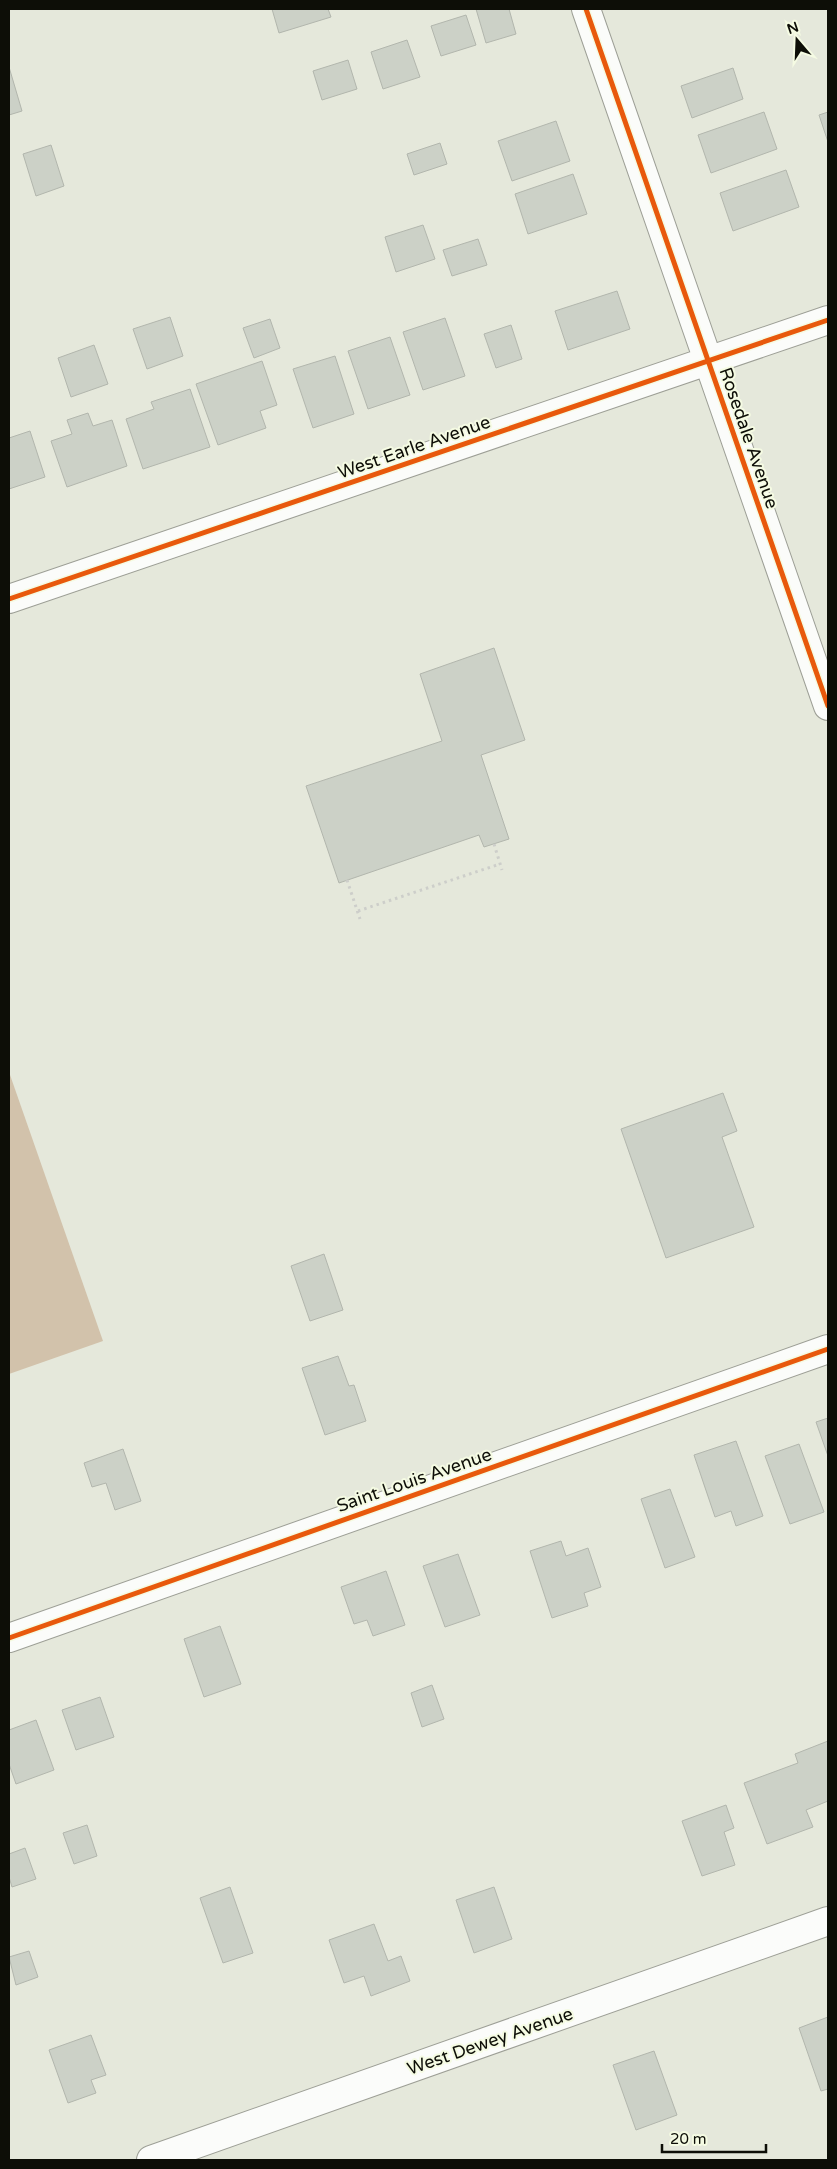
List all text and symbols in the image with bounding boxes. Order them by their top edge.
north arrow [772,15,822,65]
text: N [785,18,801,38]
street label: Rosedale Avenue [715,365,783,511]
street label: West Earle Avenue [335,411,493,483]
street label: Saint Louis Avenue [334,1443,494,1517]
street label: West Dewey Avenue [404,2002,576,2080]
scale bar [662,2122,766,2154]
text: 20 m [670,2130,707,2148]

